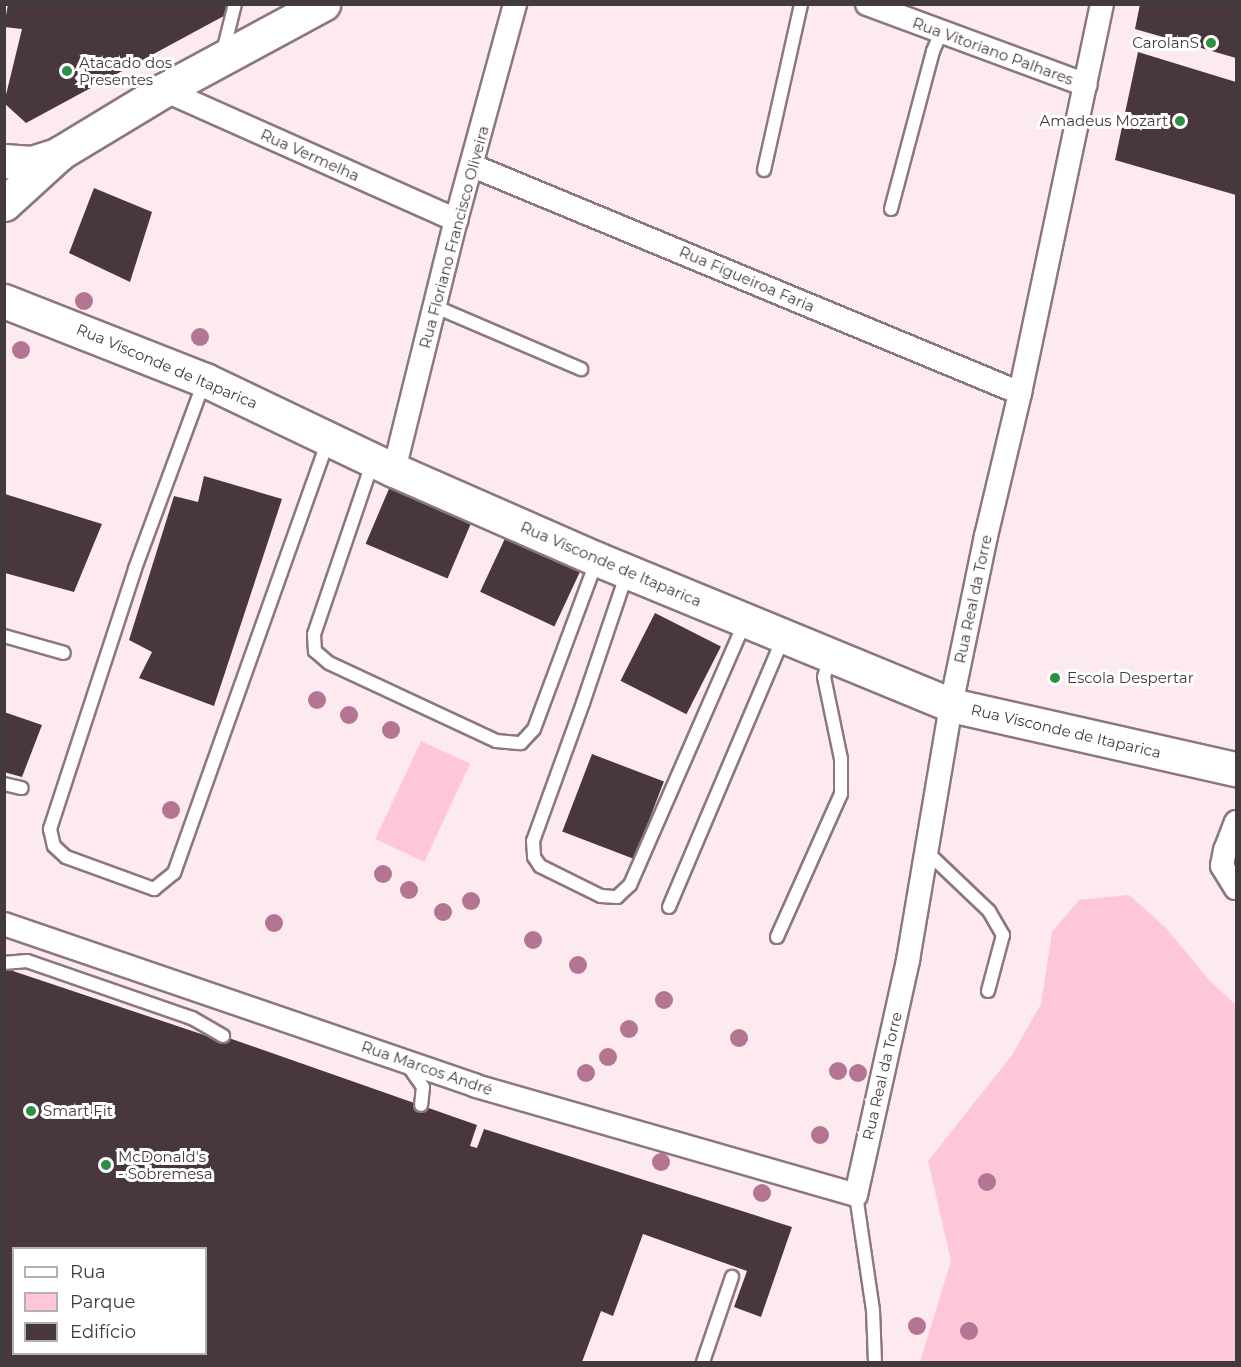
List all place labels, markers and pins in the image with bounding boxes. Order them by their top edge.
place label: CarolanS [1132,34,1199,52]
marker: CarolanS [1204,36,1218,50]
place label: Atacado dos Presentes [79,53,172,88]
marker: Atacado dos Presentes [60,64,74,78]
place label: Amadeus Mozart [1039,112,1168,130]
marker: Amadeus Mozart [1173,114,1187,128]
place label: Escola Despertar [1067,669,1194,687]
marker: Escola Despertar [1048,671,1062,685]
place label: Smart Fit [43,1102,113,1120]
marker: Smart Fit [24,1104,38,1118]
place label: McDonald's - Sobremesa [118,1147,212,1182]
marker: McDonald's - Sobremesa [99,1158,113,1172]

